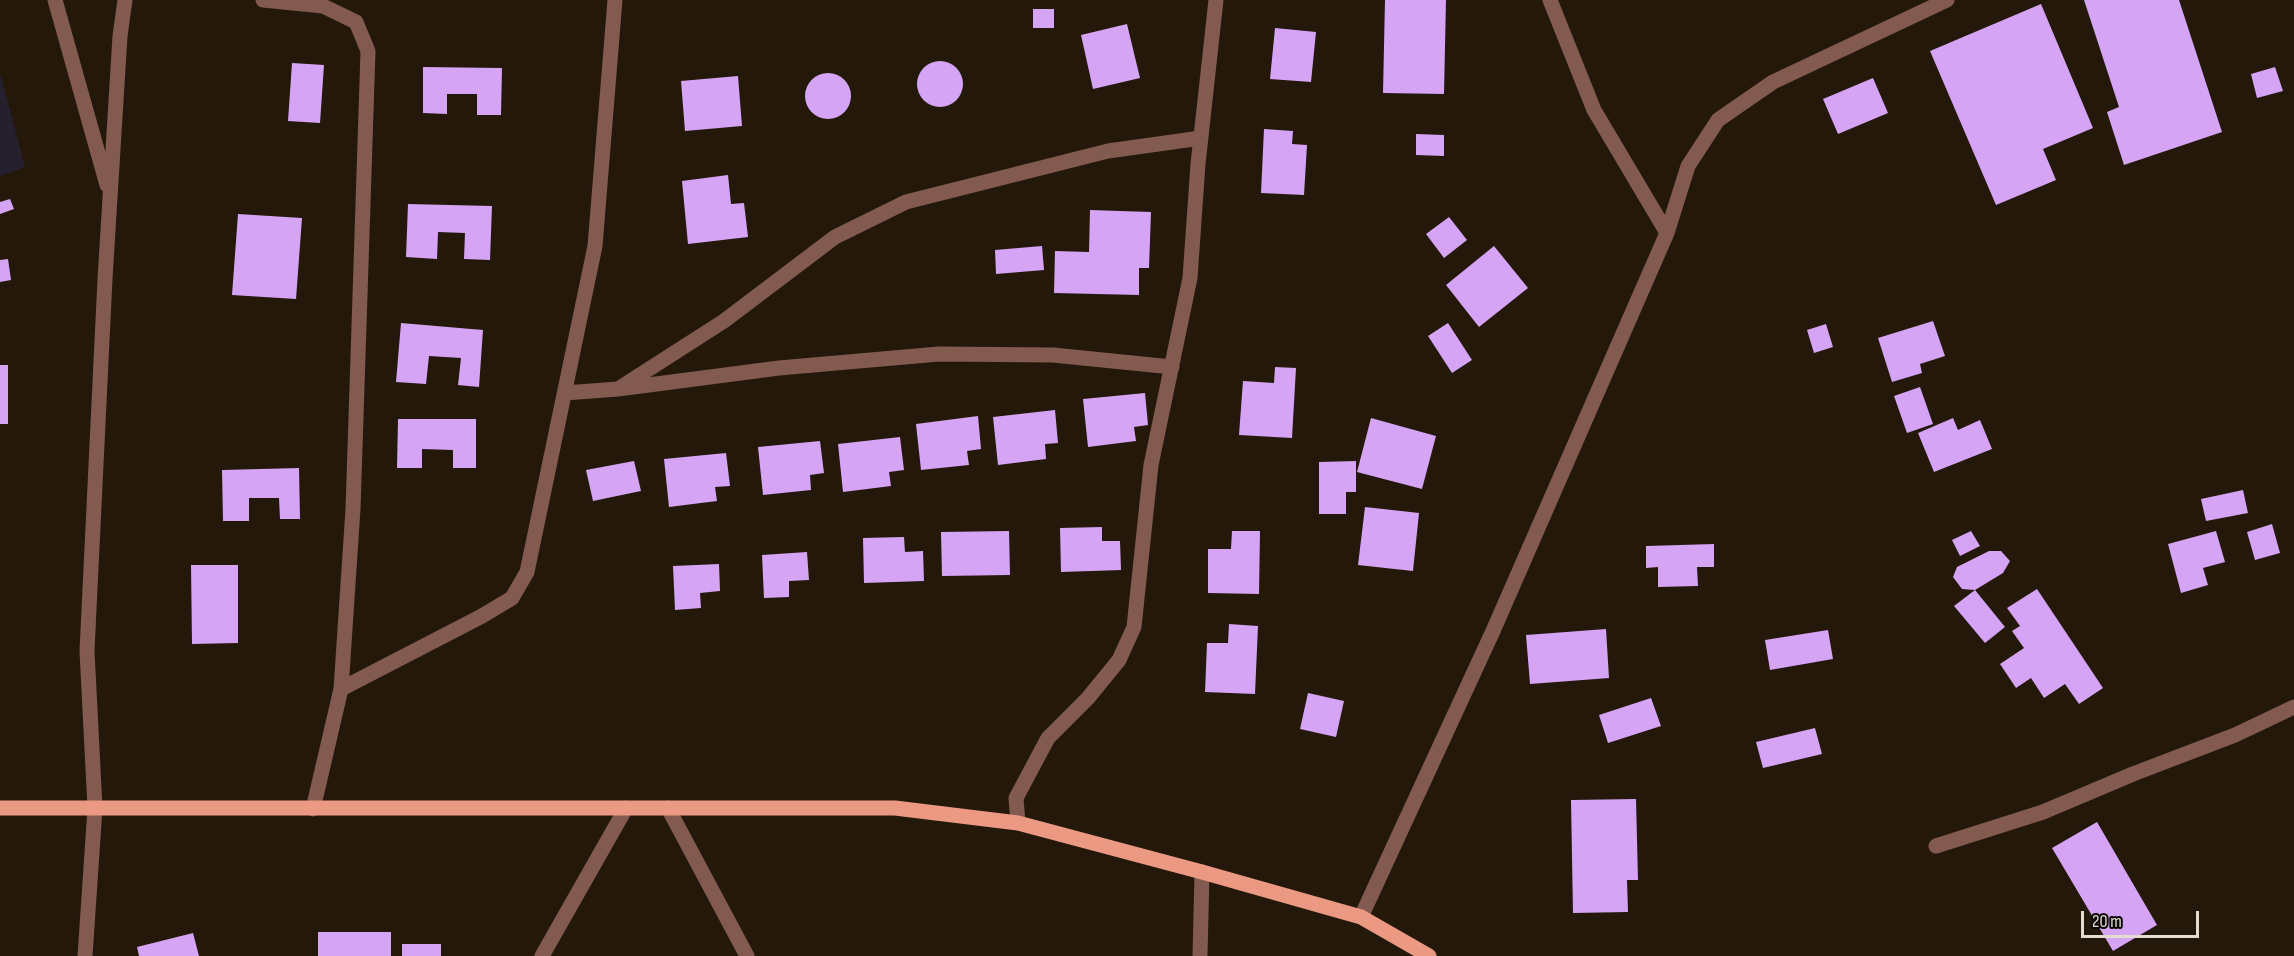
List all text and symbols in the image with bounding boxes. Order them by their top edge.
scale bar [2084,899,2202,937]
text: 20 m [2092,911,2122,932]

